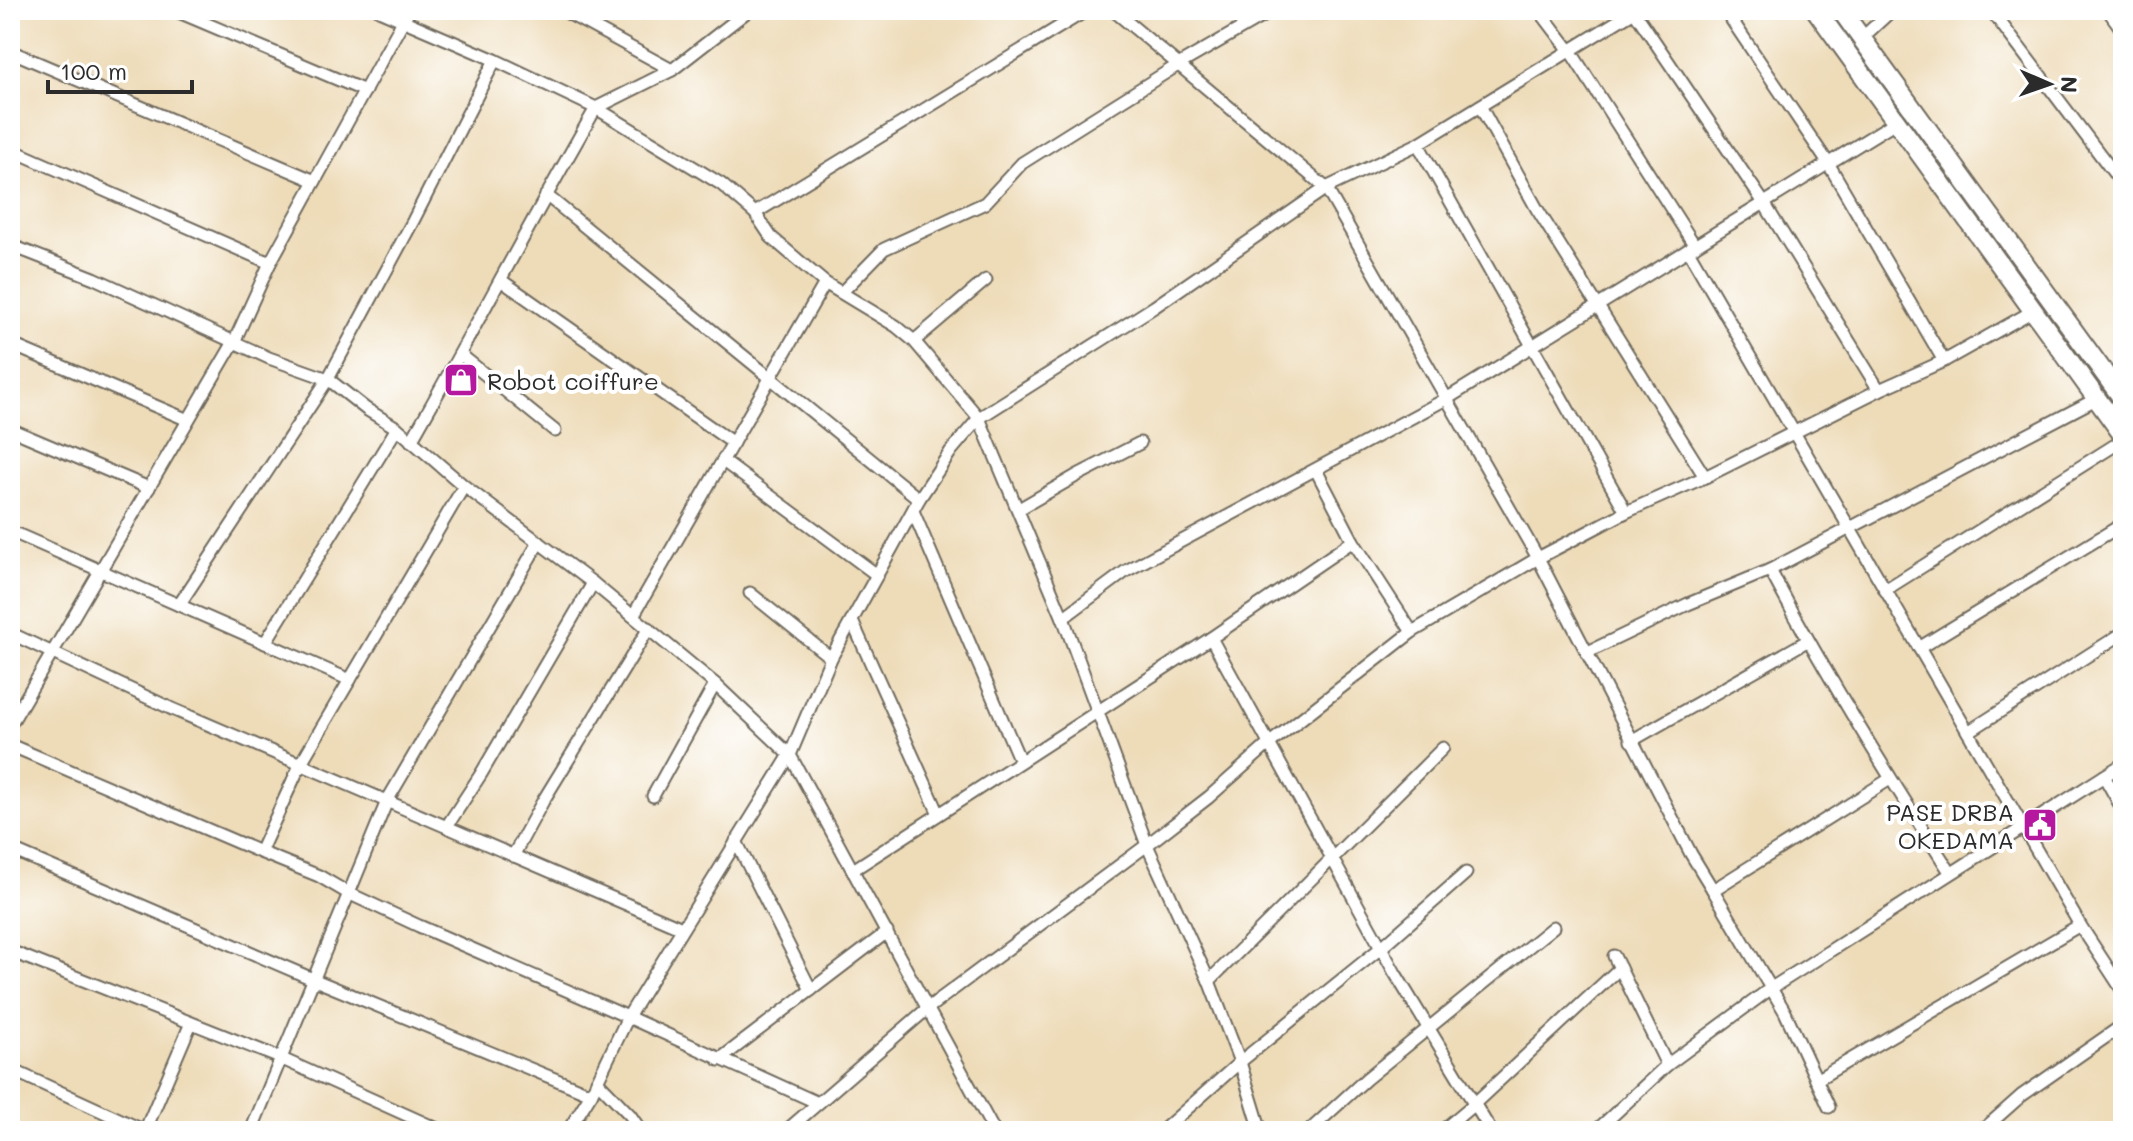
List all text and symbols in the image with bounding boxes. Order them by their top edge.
scale bar [48,44,192,94]
north arrow [2009,44,2089,124]
text: 100 m [60,55,127,86]
text: N [2055,76,2084,94]
shop icon: Robot coiffure [442,361,480,399]
place label: Robot coiffure [487,365,659,396]
place label: PASE DRBA OKEDAMA [1886,796,2014,855]
public building icon: PASE DRBA OKEDAMA [2021,806,2059,844]

